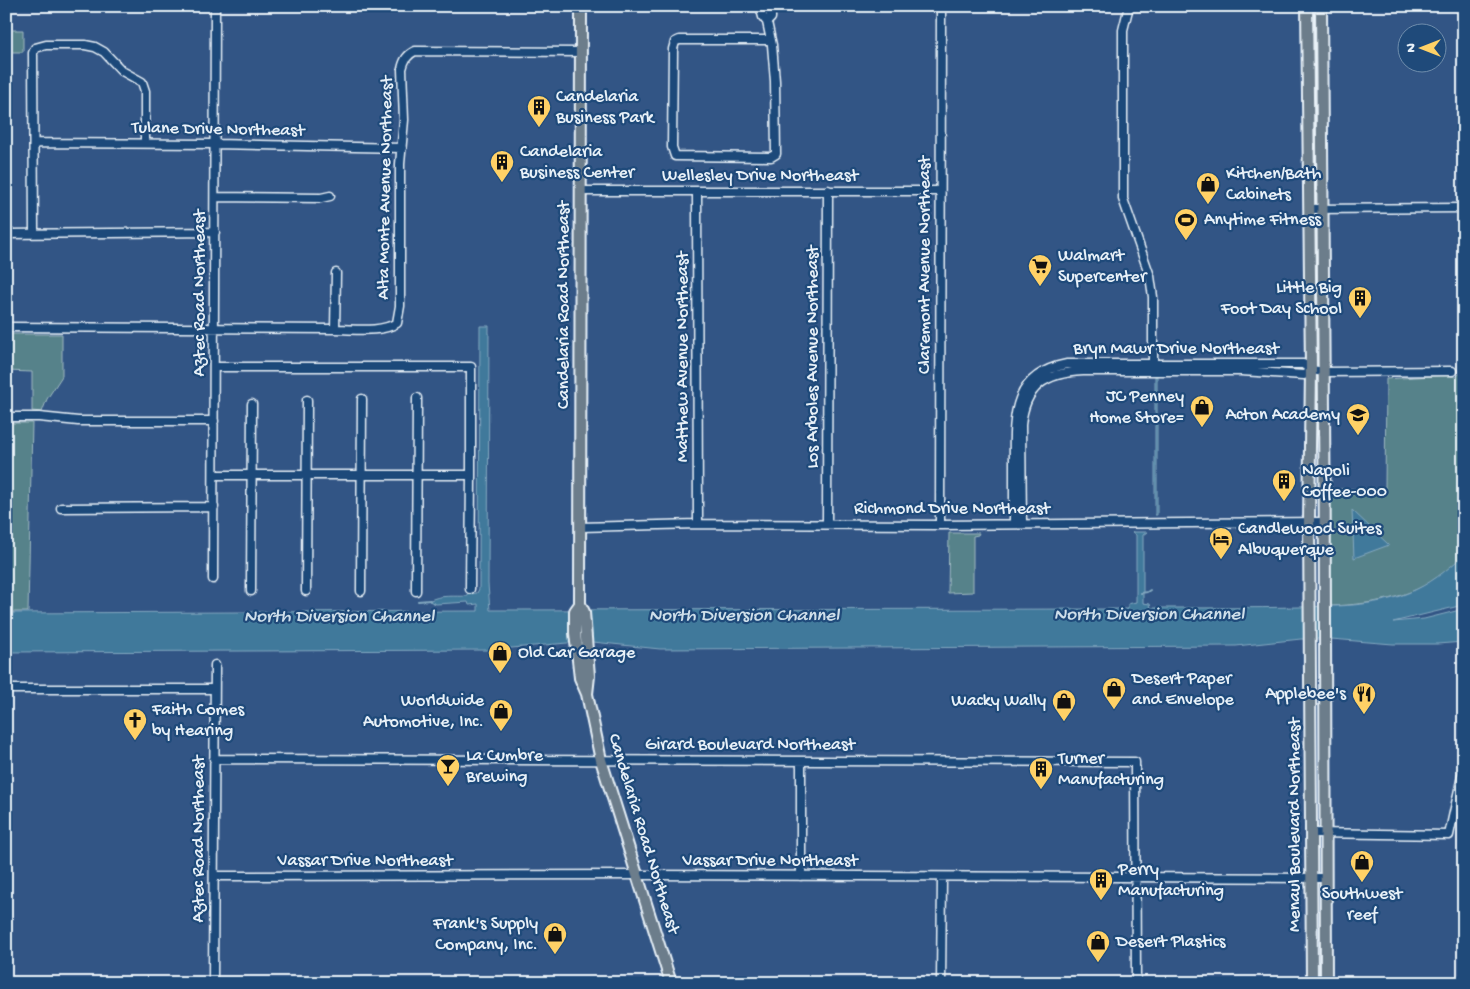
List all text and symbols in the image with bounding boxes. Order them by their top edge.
north arrow [1398,22,1448,72]
text: N [1403,43,1420,53]
street label: Alta Monte Avenue Northeast [374,74,398,300]
place label: Candelaria Business Park [555,87,656,129]
building icon: Candelaria Business Park [526,94,552,128]
street label: Tulane Drive Northeast [130,118,306,142]
place label: Candelaria Business Center [519,142,636,184]
building icon: Candelaria Business Center [489,149,515,183]
street label: Claremont Avenue Northeast [915,154,936,374]
place label: Kitchen/Bath Cabinets [1226,164,1322,206]
street label: Wellesley Drive Northeast [662,166,860,187]
shop icon: Kitchen/Bath Cabinets [1195,171,1221,205]
street label: Candelaria Road Northeast [554,199,575,409]
sports icon: Anytime Fitness [1173,207,1199,241]
street label: Aztec Road Northeast [190,208,211,376]
place label: Anytime Fitness [1204,210,1323,231]
street label: Los Arboles Avenue Northeast [803,244,824,468]
place label: Walmart Supercenter [1058,246,1148,288]
street label: Matthew Avenue Northeast [673,250,694,462]
supermarket icon: Walmart Supercenter [1027,253,1053,287]
place label: Little Big Foot Day School [1220,278,1342,320]
building icon: Little Big Foot Day School [1347,285,1373,319]
street label: Bryn Mawr Drive Northeast [1072,339,1280,360]
place label: JC Penney Home Store= [1089,387,1184,429]
shop icon: JC Penney Home Store= [1189,394,1215,428]
school or university icon: Acton Academy [1345,402,1371,436]
place label: Acton Academy [1226,405,1340,426]
place label: Napoli Coffee-000 [1302,461,1387,503]
building icon: Napoli Coffee-000 [1271,468,1297,502]
street label: Richmond Drive Northeast [854,499,1052,520]
place label: Candlewood Suites Albuquerque [1238,519,1383,561]
hotel icon: Candlewood Suites Albuquerque [1208,526,1234,560]
water label: North Diversion Channel [1054,604,1246,627]
water label: North Diversion Channel [649,605,841,628]
water label: North Diversion Channel [244,606,436,629]
shop icon: Old Car Garage [487,640,513,674]
place label: Old Car Garage [518,643,636,664]
place label: Desert Paper and Envelope [1131,669,1235,711]
shop icon: Desert Paper and Envelope [1101,676,1127,710]
restaurant icon: Applebee's [1351,681,1377,715]
place label: Applebee's [1265,684,1347,705]
shop icon: Wacky Wally [1051,688,1077,722]
place label: Worldwide Automotive, Inc. [363,691,485,733]
place label: Wacky Wally [951,691,1046,712]
shop icon: Worldwide Automotive, Inc. [488,698,514,732]
place label: Faith Comes by Hearing [151,700,246,742]
church icon: Faith Comes by Hearing [122,707,148,741]
street label: Menaul Boulevard Northeast [1285,716,1306,932]
street label: Candelaria Road Northeast [603,731,684,938]
street label: Girard Boulevard Northeast [645,735,857,756]
place label: La Cumbre Brewing [465,746,544,788]
place label: Turner Manufacturing [1057,749,1164,791]
bar icon: La Cumbre Brewing [435,753,461,787]
street label: Aztec Road Northeast [189,754,210,922]
building icon: Turner Manufacturing [1028,756,1054,790]
shop icon: Southwest reef [1349,849,1375,883]
street label: Vassar Drive Northeast [276,851,454,872]
street label: Vassar Drive Northeast [681,851,859,872]
place label: Perry Manufacturing [1117,860,1224,902]
building icon: Perry Manufacturing [1088,867,1114,901]
place label: Southwest reef [1322,884,1404,926]
place label: Frank's Supply Company, Inc. [432,914,538,956]
shop icon: Frank's Supply Company, Inc. [542,921,568,955]
shop icon: Desert Plastics [1085,929,1111,963]
place label: Desert Plastics [1115,932,1227,953]

